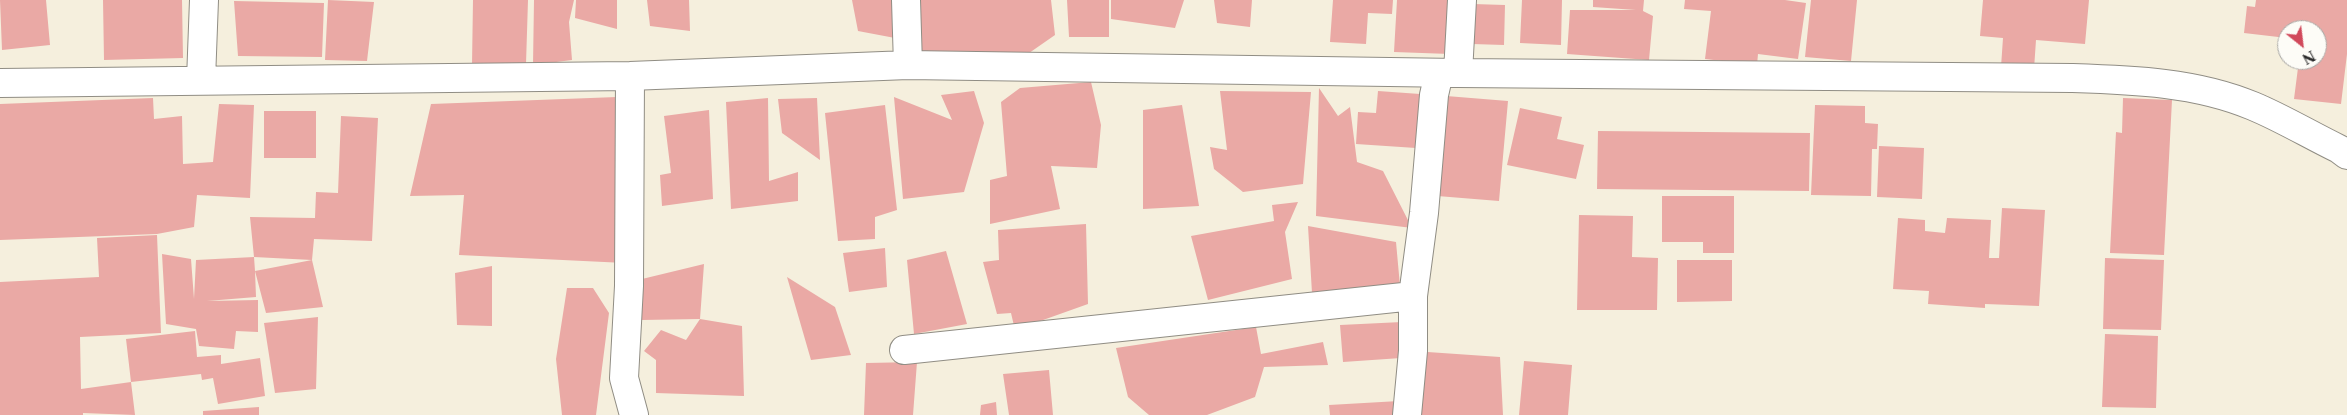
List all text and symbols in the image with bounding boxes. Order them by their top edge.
north arrow [2277,20,2327,70]
text: N [2299,46,2318,68]

